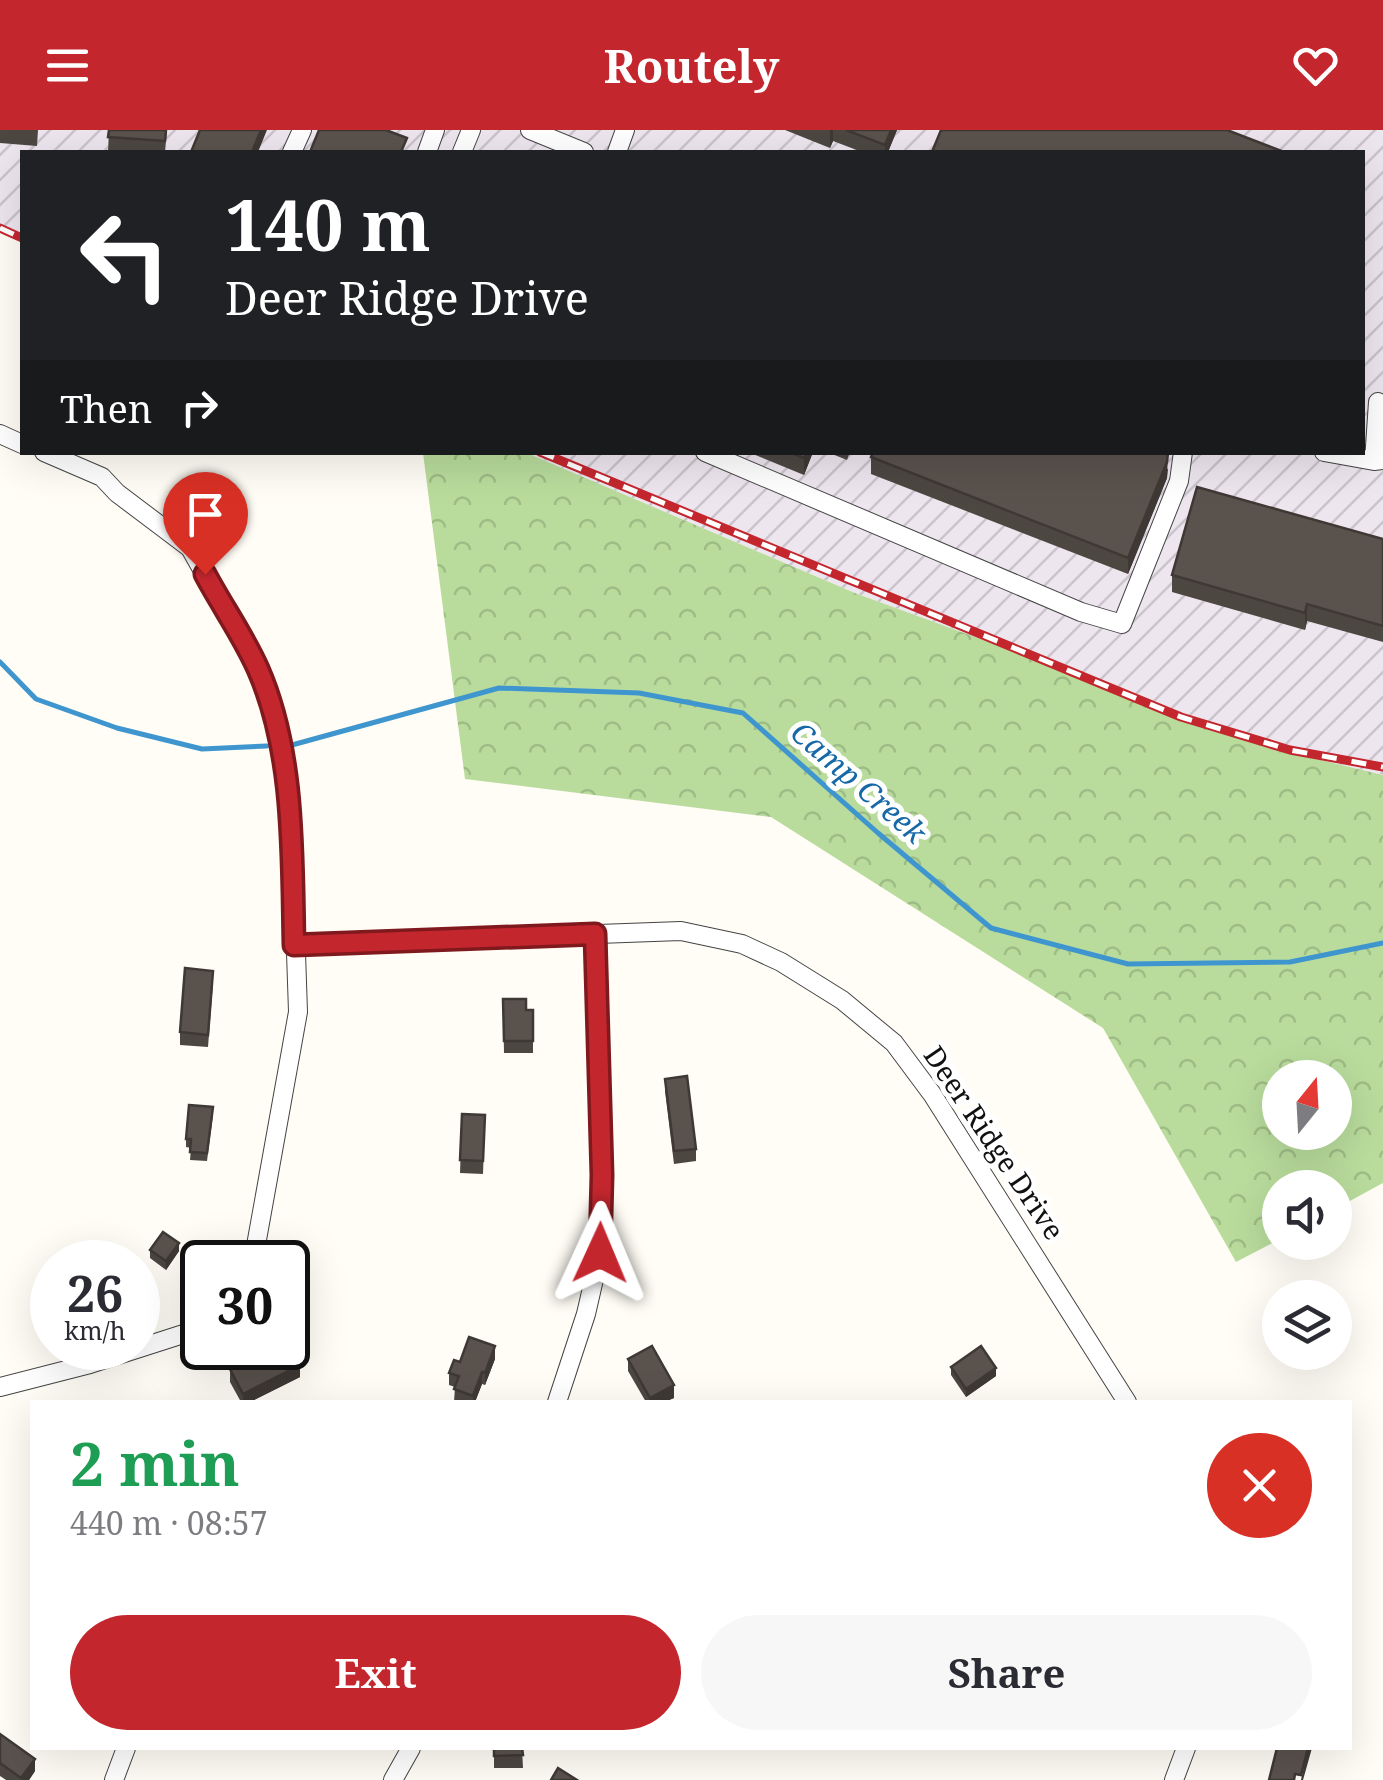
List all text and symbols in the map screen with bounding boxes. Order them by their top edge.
text: Routely [604,35,779,96]
icon: menu [40,38,95,93]
icon: heart [1288,38,1343,93]
text: 140 m [225,176,431,272]
icon: left [60,190,190,320]
text: Deer Ridge Drive [225,267,589,328]
icon: right [172,380,227,435]
text: Then [60,382,152,434]
pin [163,472,248,575]
icon: arrive [178,487,233,542]
water label: Camp Creek [782,712,936,853]
street label: Deer Ridge Drive [916,1038,1074,1247]
north arrow [1262,1060,1352,1150]
map controls [1262,1060,1352,1370]
button: sound [1262,1170,1352,1260]
position arrow [548,1201,652,1305]
speed limit sign: 30 [180,1240,310,1370]
text: 26 [67,1259,123,1327]
button: layers [1262,1280,1352,1370]
text: km/h [64,1313,126,1347]
text: 2 min [70,1422,240,1504]
button: close [1207,1433,1312,1538]
text: 440 m · 08:57 [70,1501,268,1544]
button: Exit [70,1615,681,1730]
button: Share [701,1615,1312,1730]

